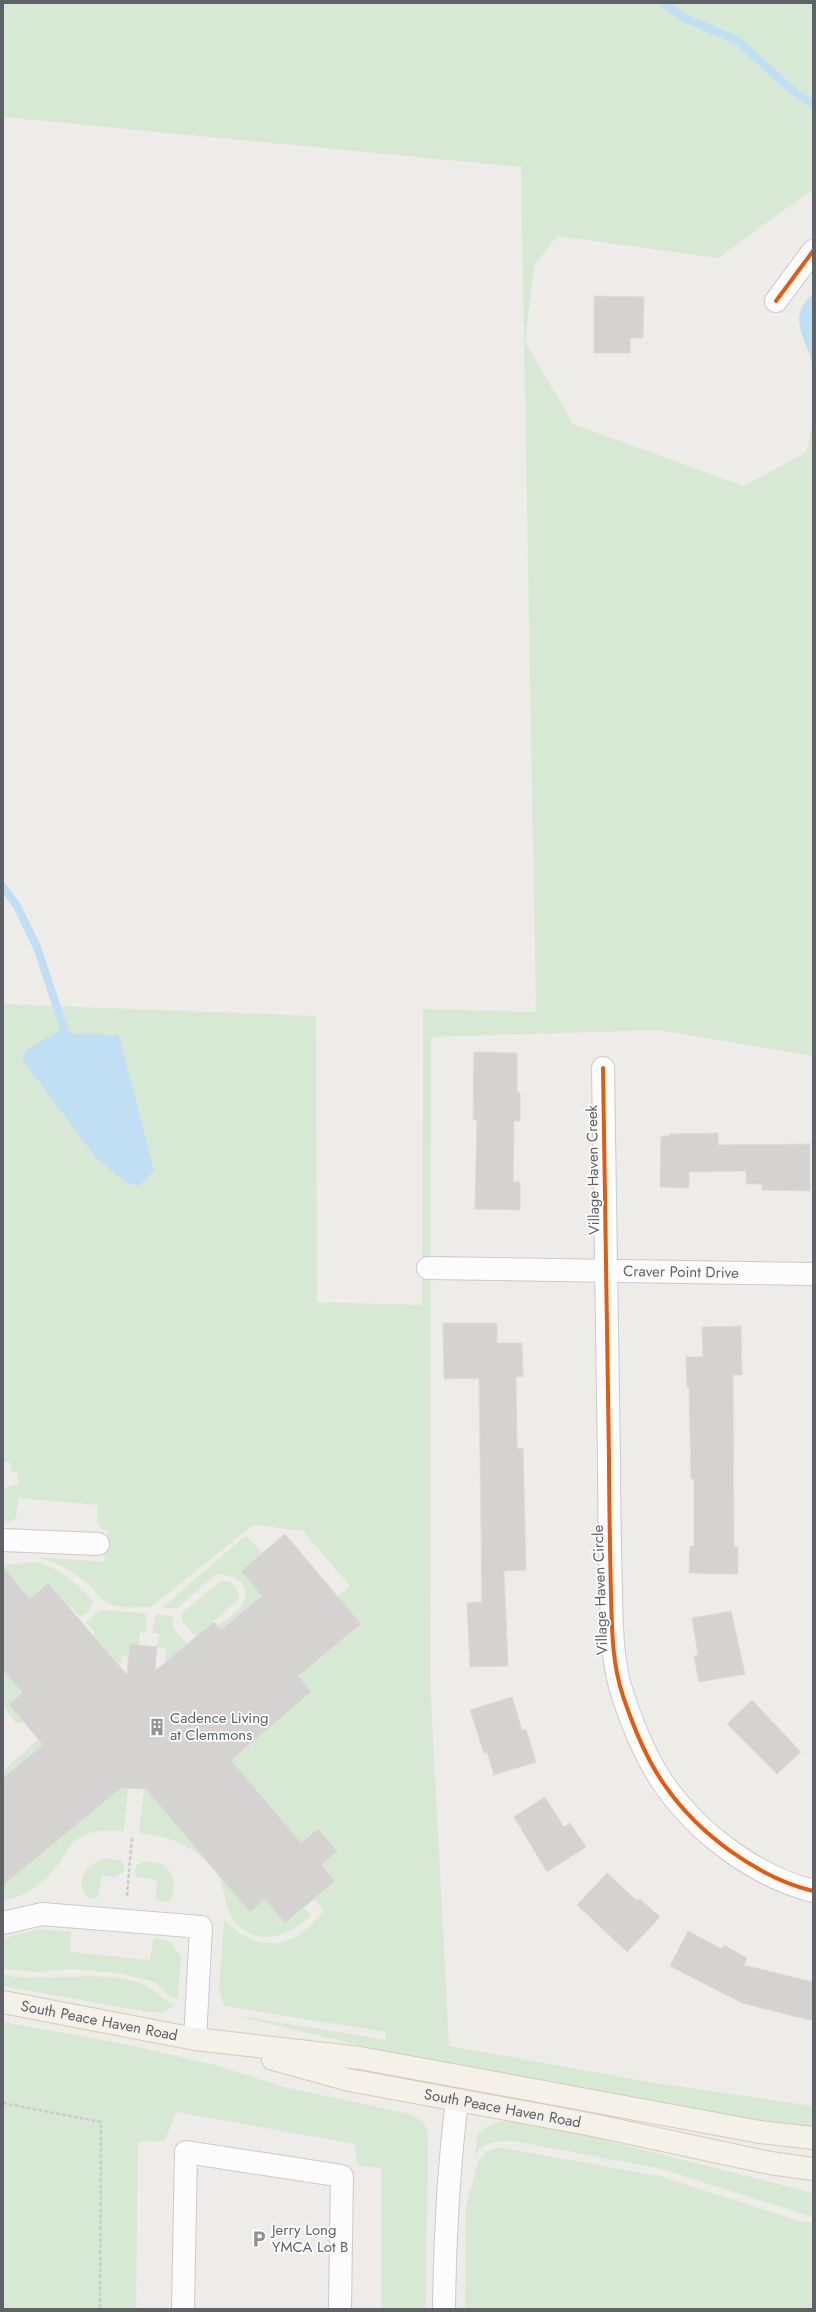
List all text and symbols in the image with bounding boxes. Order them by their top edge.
street label: Village Haven Creek [581,1104,605,1235]
street label: Craver Point Drive [623,1260,739,1284]
street label: Village Haven Circle [587,1524,613,1656]
place label: Cadence Living at Clemmons [170,1707,269,1746]
building icon: Cadence Living at Clemmons [147,1717,167,1737]
street label: South Peace Haven Road [19,1995,180,2046]
street label: South Peace Haven Road [422,2083,583,2134]
place label: Jerry Long YMCA Lot B [270,2219,348,2258]
parking icon: Jerry Long YMCA Lot B [249,2229,269,2249]

